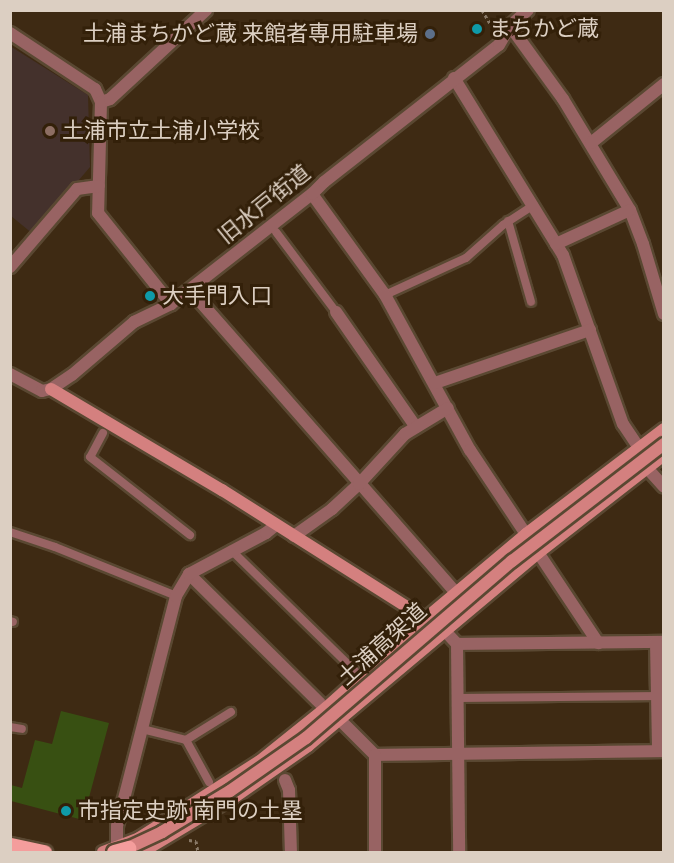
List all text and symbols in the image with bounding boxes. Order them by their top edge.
place label: まちかど蔵 [489,16,599,42]
place label: 土浦まちかど蔵 来館者専用駐車場 [83,21,418,47]
marker: まちかど蔵 [470,22,484,36]
marker: 土浦まちかど蔵 来館者専用駐車場 [423,27,437,41]
place label: 土浦市立土浦小学校 [62,118,260,144]
marker: 土浦市立土浦小学校 [43,124,57,138]
street label: 旧水戸街道 [213,159,315,249]
place label: 大手門入口 [162,283,272,309]
marker: 大手門入口 [143,289,157,303]
street label: 土浦高架道 [332,597,432,691]
place label: 市指定史跡 南門の土塁 [78,798,303,824]
marker: 市指定史跡 南門の土塁 [59,804,73,818]

